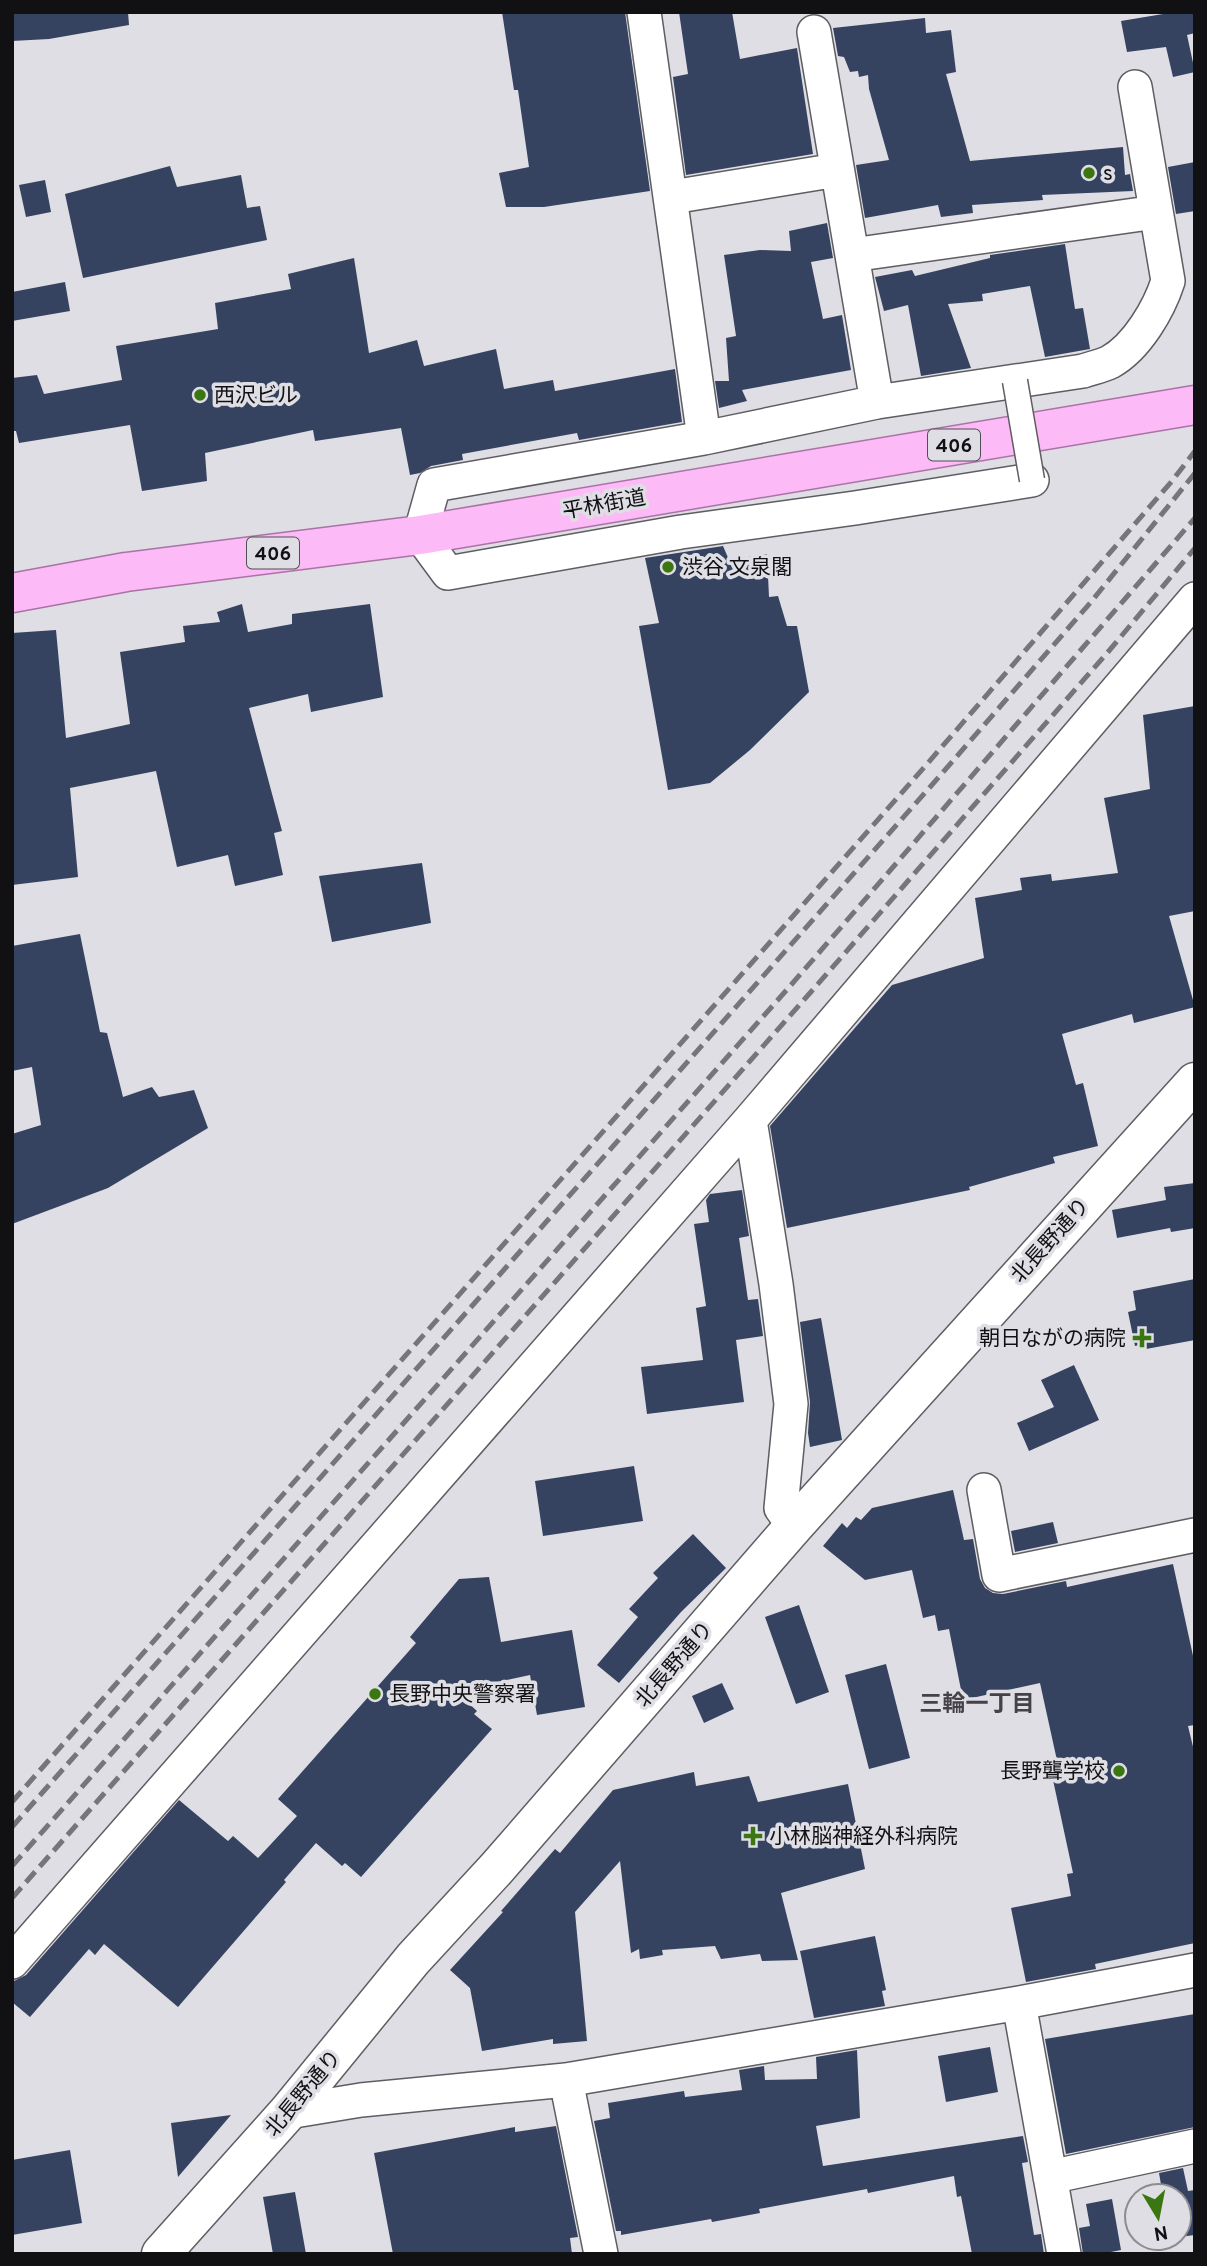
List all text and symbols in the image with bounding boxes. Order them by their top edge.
place label: s [1103,161,1113,188]
marker: s [1081,165,1097,181]
place label: 西沢ビル [214,383,298,410]
marker: 西沢ビル [192,387,208,403]
road number: 406 [928,430,980,460]
street label: 平林街道 [561,485,648,526]
road number: 406 [247,538,299,568]
place label: 渋谷 文泉閣 [682,555,792,582]
marker: 渋谷 文泉閣 [660,559,676,575]
street label: 北長野通り [1006,1193,1096,1289]
place label: 朝日ながの病院 [979,1326,1126,1353]
marker: 朝日ながの病院 [1132,1328,1152,1348]
street label: 北長野通り [631,1617,720,1713]
place label: 長野中央警察署 [389,1682,536,1709]
marker: 長野中央警察署 [367,1686,383,1702]
district label: 三輪一丁目 [920,1691,1035,1720]
place label: 長野聾学校 [1000,1759,1105,1786]
marker: 長野聾学校 [1111,1763,1127,1779]
place label: 小林脳神経外科病院 [769,1824,958,1851]
marker: 小林脳神経外科病院 [743,1826,763,1846]
street label: 北長野通り [260,2045,348,2143]
north arrow [1123,2182,1193,2252]
text: N [1152,2219,1169,2245]

